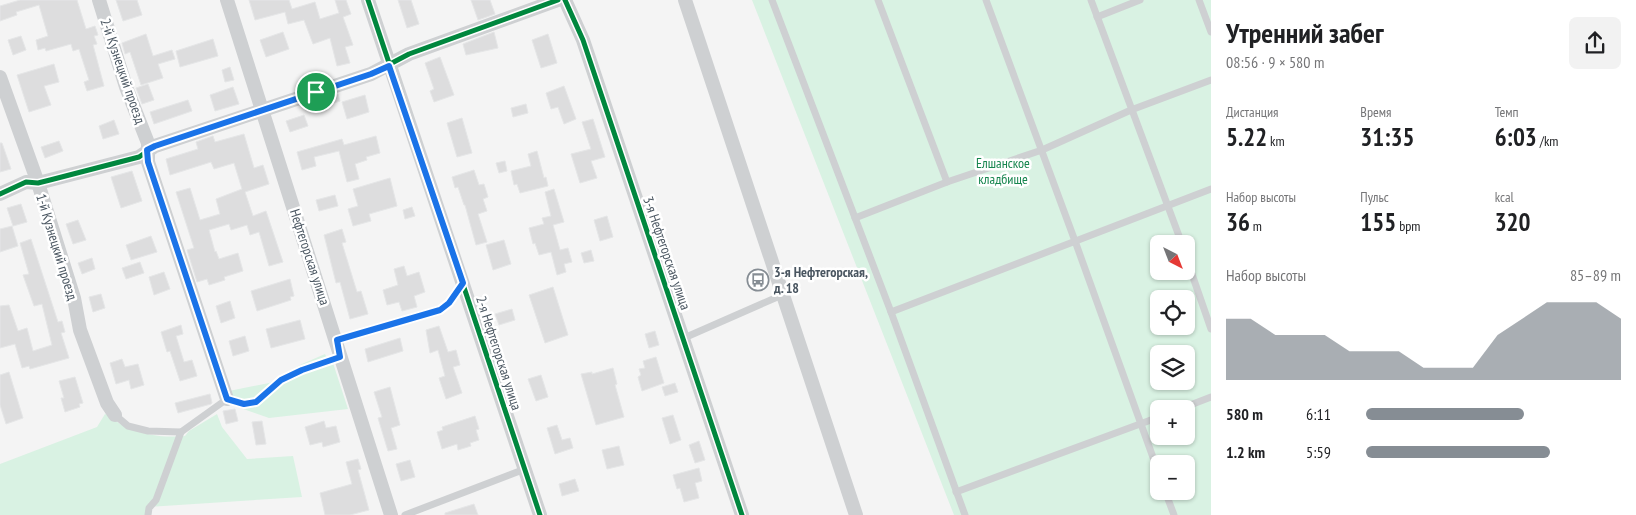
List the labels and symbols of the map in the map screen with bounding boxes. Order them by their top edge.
street label: 2-й Кузнецкий проезд [97,16,149,126]
pin [295,71,337,113]
park label: Елшанское кладбище [976,154,1030,188]
street label: 1-й Кузнецкий проезд [32,192,82,302]
street label: 3-я Нефтегорская улица [639,194,695,312]
street label: Нефтегорская улица [286,207,334,307]
north arrow [1150,235,1195,280]
place label: 3-я Нефтегорская, д. 18 [773,263,868,297]
bus stop icon: 3-я Нефтегорская, д. 18 [746,268,770,292]
street label: 2-я Нефтегорская улица [472,294,526,412]

